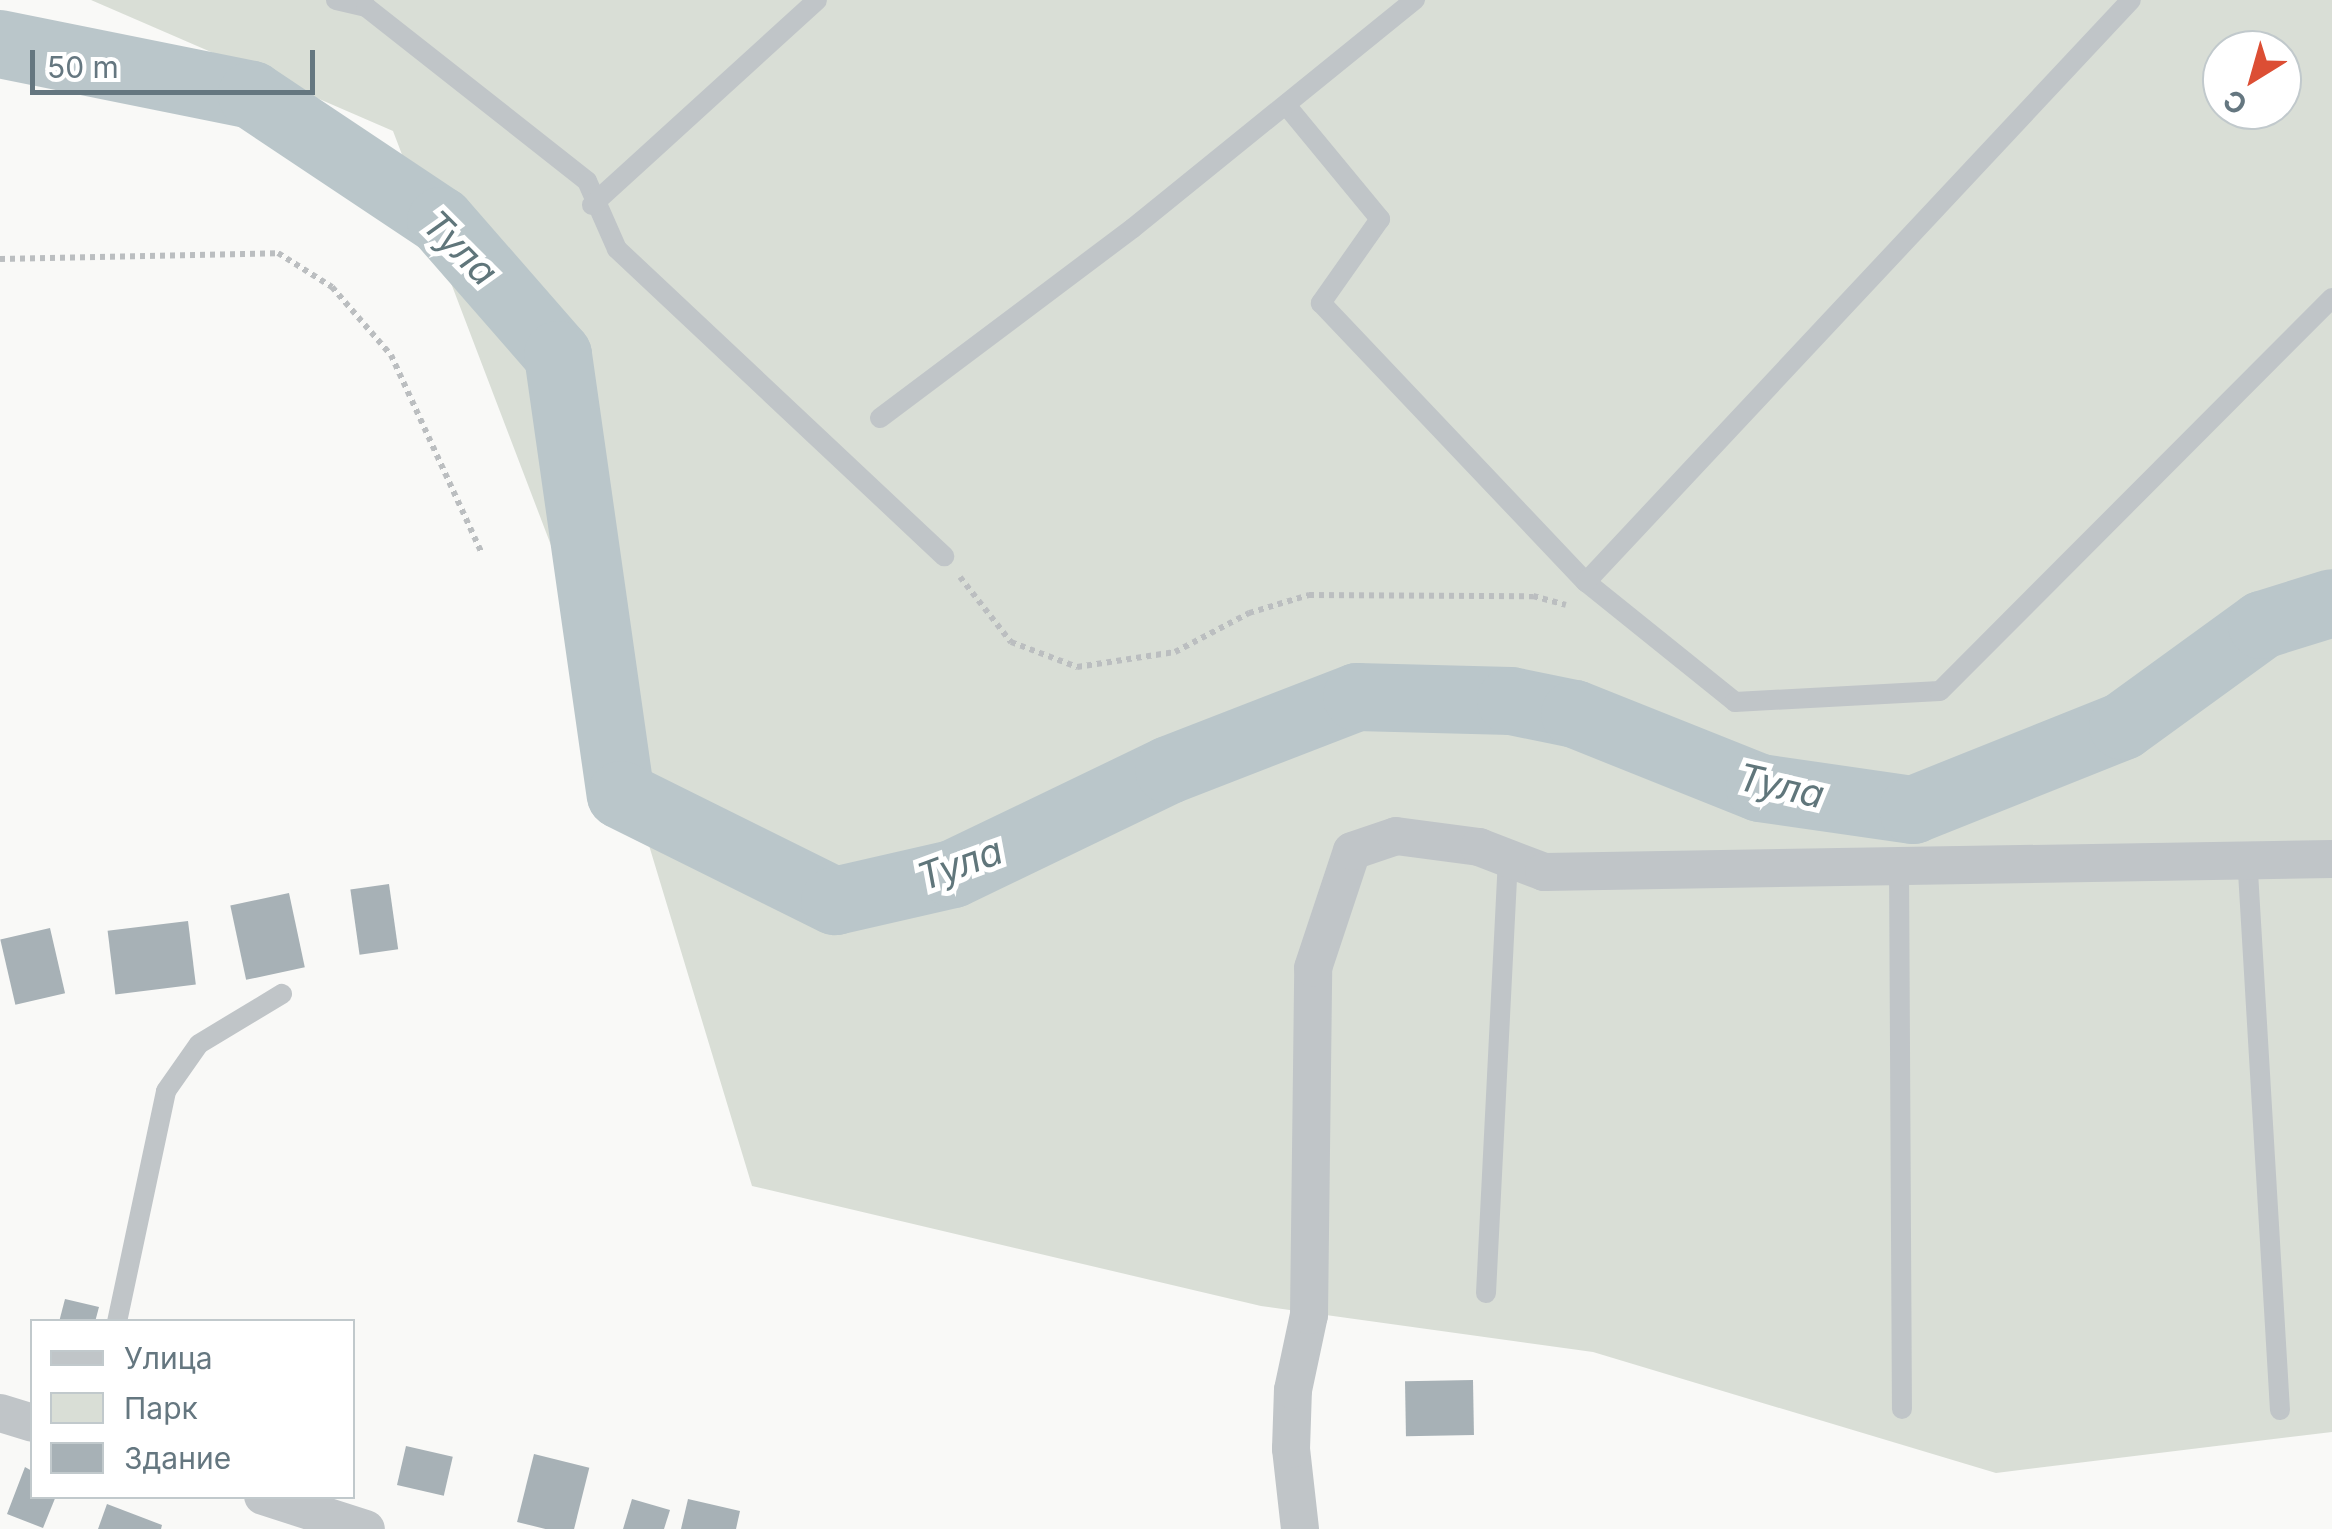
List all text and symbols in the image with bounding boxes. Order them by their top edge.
scale bar [35,30,320,92]
north arrow [2202,30,2302,130]
text: 50 m [47,49,119,85]
text: С [2217,83,2254,122]
water label: Тула [413,201,507,295]
water label: Тула [1733,754,1829,818]
water label: Тула [911,828,1009,900]
legend [30,1319,355,1499]
text: Улица [124,1340,213,1376]
text: Парк [124,1390,198,1426]
text: Здание [124,1440,231,1476]

